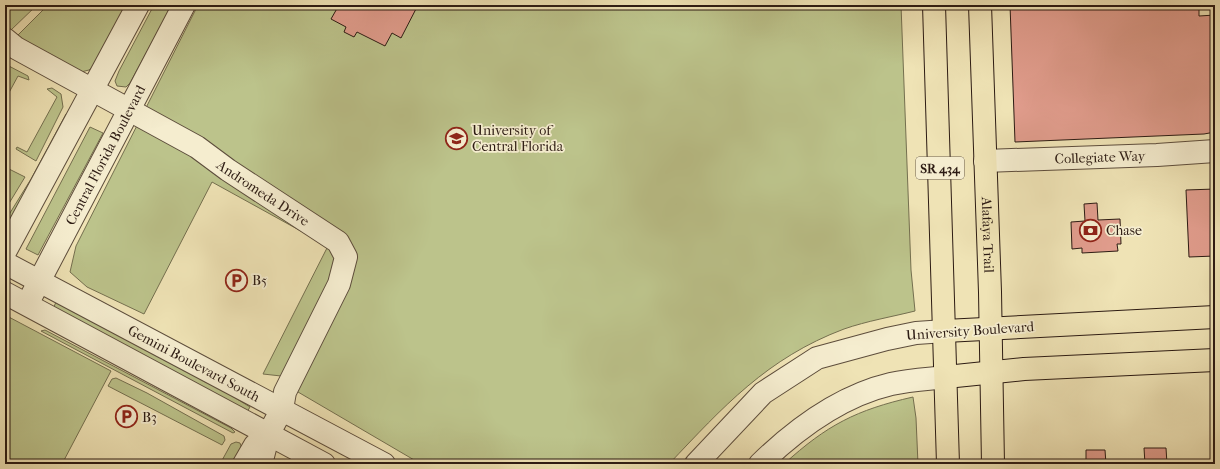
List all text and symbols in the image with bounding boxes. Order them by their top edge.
street label: Central Florida Boulevard [62,82,149,228]
place label: University of Central Florida [472,122,564,155]
school or university icon: University of Central Florida [443,125,469,151]
street label: Collegiate Way [1054,147,1146,167]
street label: Andromeda Drive [213,155,313,230]
road number: SR 434 [916,157,964,179]
street label: Alafaya Trail [978,196,998,273]
bank icon: Chase [1077,217,1103,243]
place label: Chase [1106,222,1142,239]
parking icon: B5 [223,267,249,293]
place label: B5 [252,272,267,289]
street label: University Boulevard [905,318,1035,344]
street label: Gemini Boulevard South [125,321,263,405]
parking icon: B3 [114,404,140,430]
place label: B3 [142,409,157,426]

